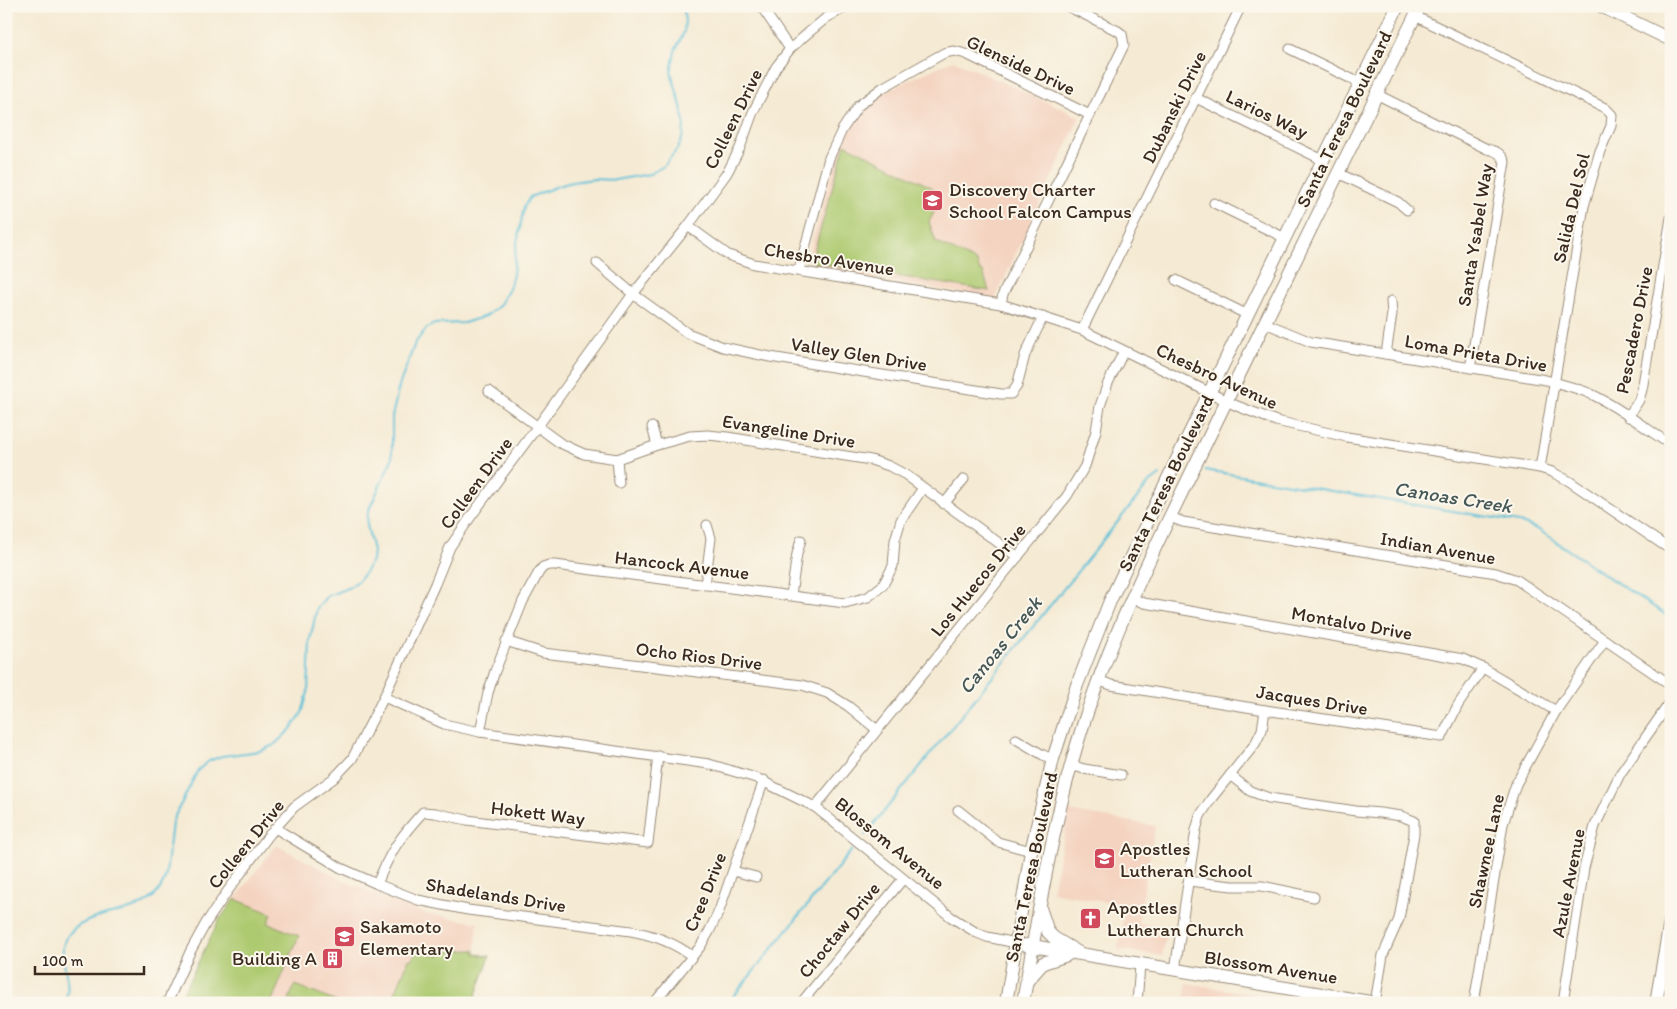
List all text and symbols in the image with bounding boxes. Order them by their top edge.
street label: Santa Teresa Boulevard [1291,27,1397,211]
street label: Glenside Drive [963,30,1079,100]
street label: Dubanski Drive [1137,47,1211,167]
street label: Colleen Drive [699,65,767,173]
street label: Larios Way [1222,84,1312,144]
street label: Salida Del Sol [1547,150,1595,265]
street label: Santa Ysabel Way [1452,162,1498,308]
place label: Discovery Charter School Falcon Campus [949,178,1132,223]
school or university icon: Discovery Charter School Falcon Campus [921,188,945,212]
street label: Chesbro Avenue [762,237,896,281]
street label: Pescadero Drive [1610,264,1658,396]
street label: Loma Prieta Drive [1403,329,1549,377]
street label: Valley Glen Drive [789,332,929,376]
street label: Chesbro Avenue [1152,338,1282,414]
street label: Santa Teresa Boulevard [1113,391,1219,575]
street label: Evangeline Drive [721,409,857,453]
street label: Colleen Drive [435,432,517,534]
water label: Canoas Creek [1393,476,1515,518]
street label: Los Huecos Drive [925,519,1031,641]
street label: Indian Avenue [1379,527,1497,569]
street label: Hancock Avenue [613,545,751,585]
water label: Canoas Creek [953,590,1048,699]
street label: Montalvo Drive [1290,601,1414,645]
street label: Ocho Rios Drive [634,637,764,675]
street label: Jacques Drive [1255,680,1369,720]
street label: Santa Teresa Boulevard [1000,770,1062,964]
street label: Blossom Avenue [830,792,950,894]
street label: Shawnee Lane [1463,792,1509,910]
street label: Colleen Drive [203,795,289,893]
street label: Hokett Way [490,796,586,830]
street label: Azule Avenue [1546,827,1590,939]
place label: Apostles Lutheran School [1120,837,1253,882]
school or university icon: Apostles Lutheran School [1092,847,1116,871]
street label: Cree Drive [679,849,731,935]
street label: Shadelands Drive [424,873,568,917]
street label: Choctaw Drive [793,877,885,983]
place label: Apostles Lutheran Church [1107,896,1244,941]
church icon: Apostles Lutheran Church [1079,906,1103,930]
place label: Sakamoto Elementary [360,915,453,960]
school or university icon: Sakamoto Elementary [332,925,356,949]
scale bar [35,944,144,976]
street label: Blossom Avenue [1203,945,1339,989]
building icon: Building A [321,946,345,970]
place label: Building A [232,947,317,970]
text: 100 m [42,952,84,970]

